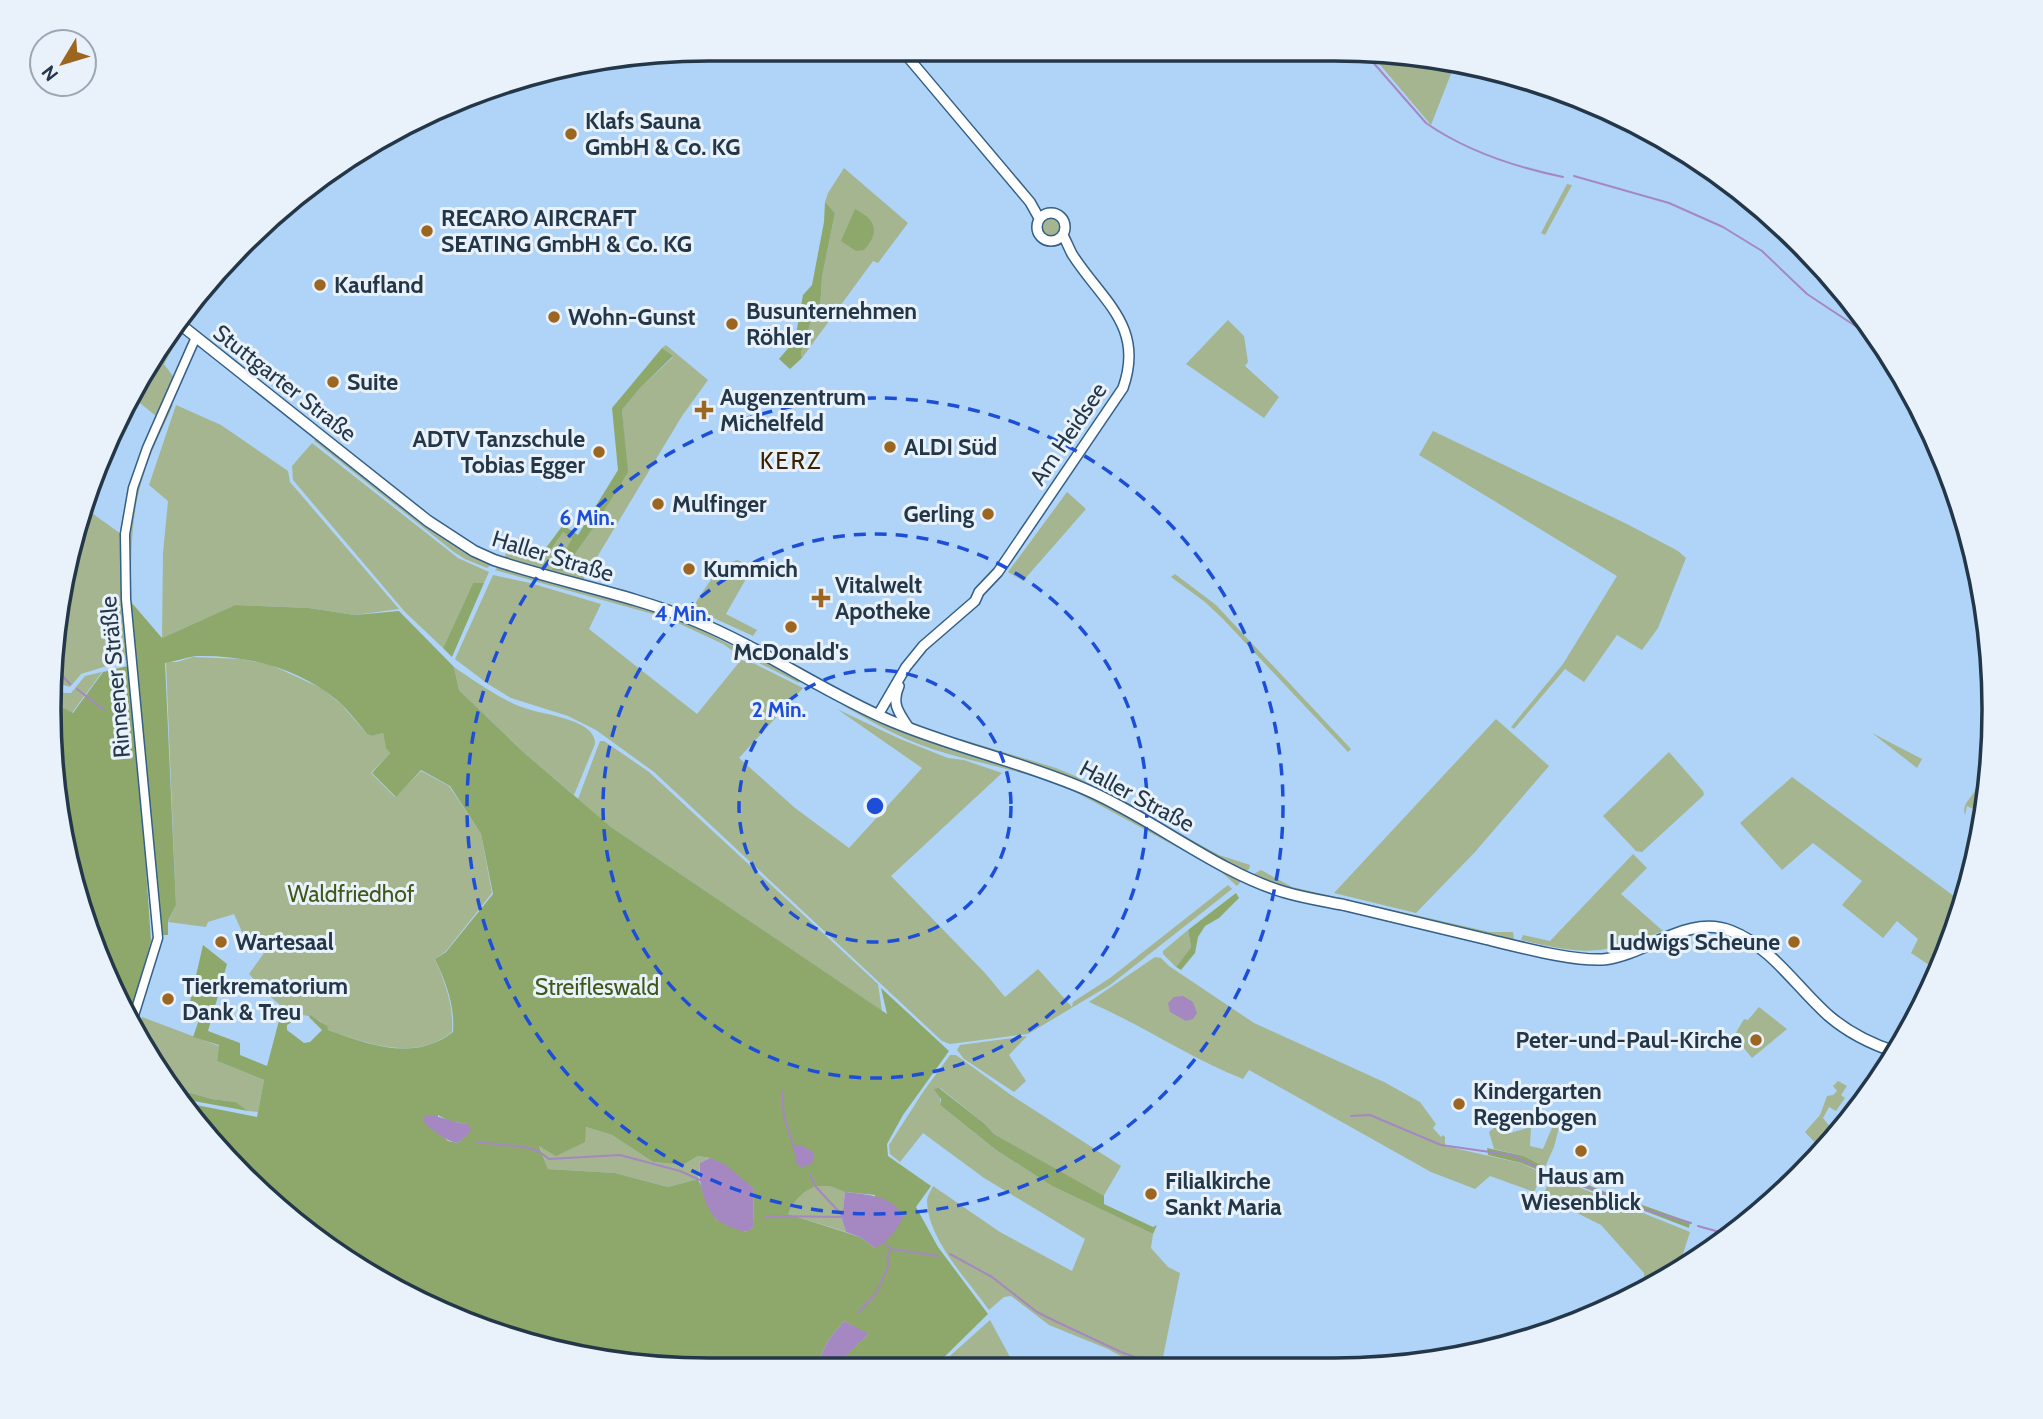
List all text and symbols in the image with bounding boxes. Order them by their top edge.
north arrow [28,28,98,98]
text: N [37,61,63,86]
place label: Klafs Sauna GmbH & Co. KG [585,107,741,161]
marker: Klafs Sauna GmbH & Co. KG [563,126,579,142]
place label: RECARO AIRCRAFT SEATING GmbH & Co. KG [441,204,692,258]
marker: RECARO AIRCRAFT SEATING GmbH & Co. KG [419,223,435,239]
place label: Kaufland [334,271,424,299]
marker: Kaufland [312,277,328,293]
place label: Busunternehmen Röhler [746,297,917,351]
place label: Wohn-Gunst [568,303,696,331]
marker: Wohn-Gunst [546,309,562,325]
marker: Busunternehmen Röhler [724,316,740,332]
street label: Stuttgarter Straße [208,318,362,448]
place label: Suite [347,368,398,396]
marker: Suite [325,374,341,390]
street label: Am Heidsee [1023,377,1113,491]
place label: Augenzentrum Michelfeld [720,383,866,437]
marker: Augenzentrum Michelfeld [694,400,714,420]
place label: ADTV Tanzschule Tobias Egger [412,425,585,479]
place label: ALDI Süd [904,433,997,461]
marker: ALDI Süd [882,439,898,455]
marker: ADTV Tanzschule Tobias Egger [591,444,607,460]
district label: KERZ [760,446,822,475]
place label: Mulfinger [672,490,767,518]
marker: Mulfinger [650,496,666,512]
place label: Gerling [904,500,974,528]
text: 6 Min. [559,505,615,530]
marker: Gerling [980,506,996,522]
street label: Haller Straße [489,524,618,588]
place label: Kummich [703,555,798,583]
marker: Kummich [681,561,697,577]
place label: Vitalwelt Apotheke [835,571,931,625]
marker: Vitalwelt Apotheke [813,590,829,606]
street label: Rinnener Sträßle [94,595,136,759]
text: 4 Min. [655,601,711,626]
marker: McDonald's [783,619,799,635]
place label: McDonald's [733,638,849,666]
text: 2 Min. [752,697,806,722]
street label: Haller Straße [1075,754,1199,838]
centre of rings [863,794,887,818]
park label: Waldfriedhof [288,880,415,908]
place label: Wartesaal [235,928,334,956]
place label: Ludwigs Scheune [1609,928,1780,956]
marker: Wartesaal [213,934,229,950]
marker: Ludwigs Scheune [1786,934,1802,950]
place label: Tierkrematorium Dank & Treu [182,972,348,1026]
park label: Streifleswald [535,973,659,1001]
marker: Tierkrematorium Dank & Treu [160,991,176,1007]
place label: Peter-und-Paul-Kirche [1516,1026,1742,1054]
marker: Peter-und-Paul-Kirche [1748,1032,1764,1048]
place label: Kindergarten Regenbogen [1473,1077,1602,1131]
marker: Kindergarten Regenbogen [1451,1096,1467,1112]
marker: Haus am Wiesenblick [1573,1143,1589,1159]
place label: Haus am Wiesenblick [1521,1162,1642,1216]
place label: Filialkirche Sankt Maria [1165,1167,1282,1221]
marker: Filialkirche Sankt Maria [1143,1186,1159,1202]

